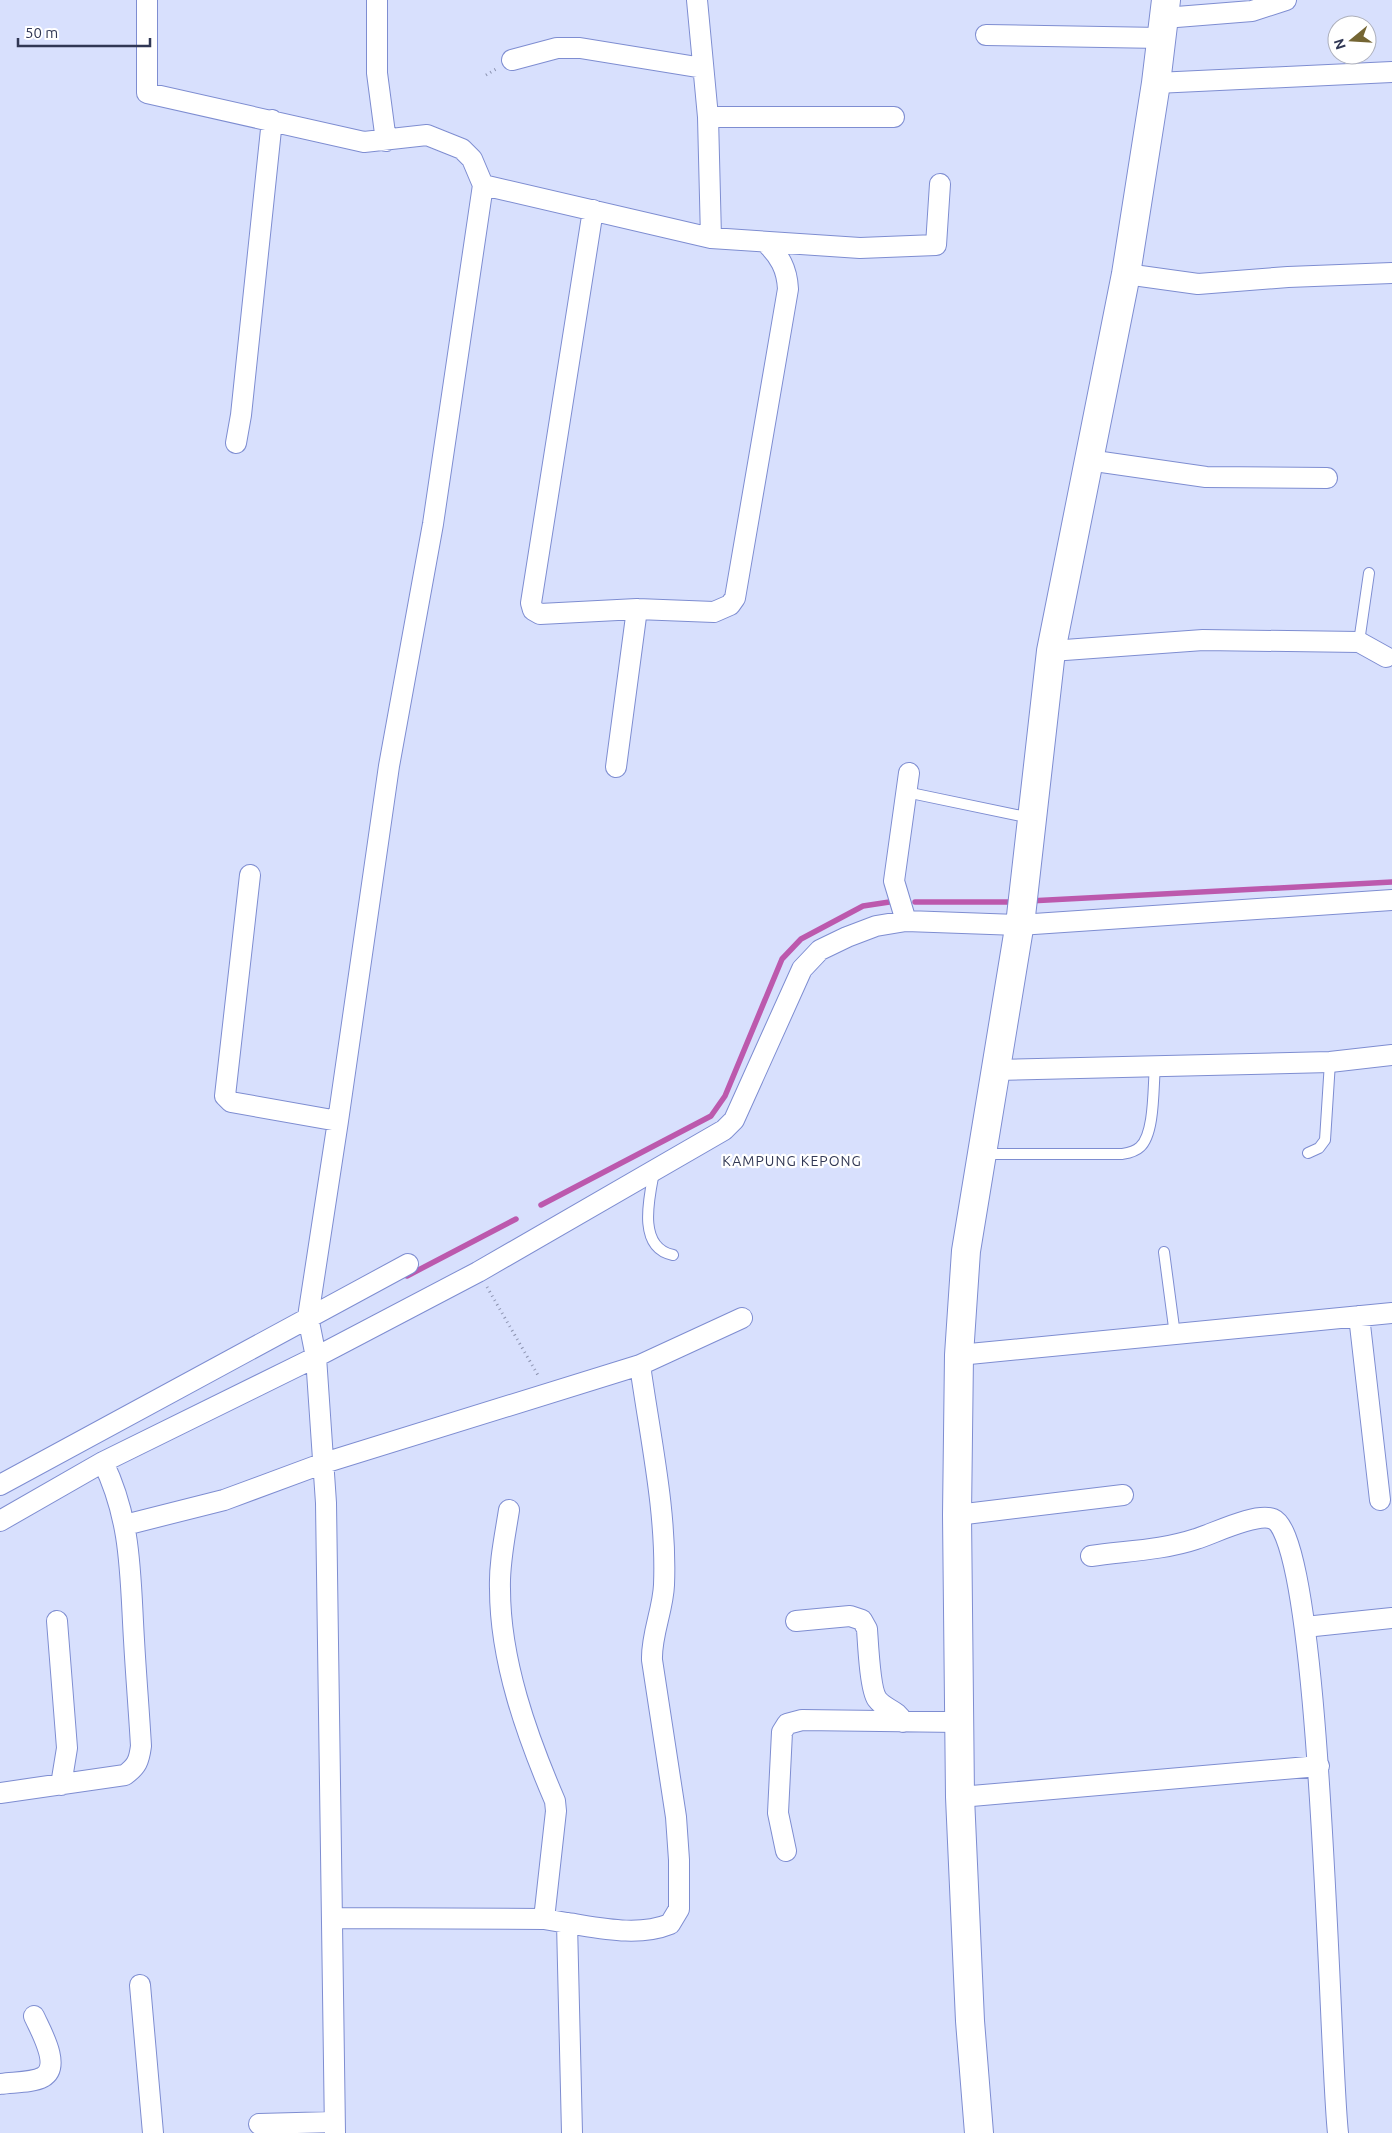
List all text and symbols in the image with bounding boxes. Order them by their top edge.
scale bar [18,15,150,47]
north arrow [1327,15,1377,65]
text: 50 m [25,24,58,41]
text: N [1330,37,1349,51]
district label: KAMPUNG KEPONG [722,1153,862,1169]

